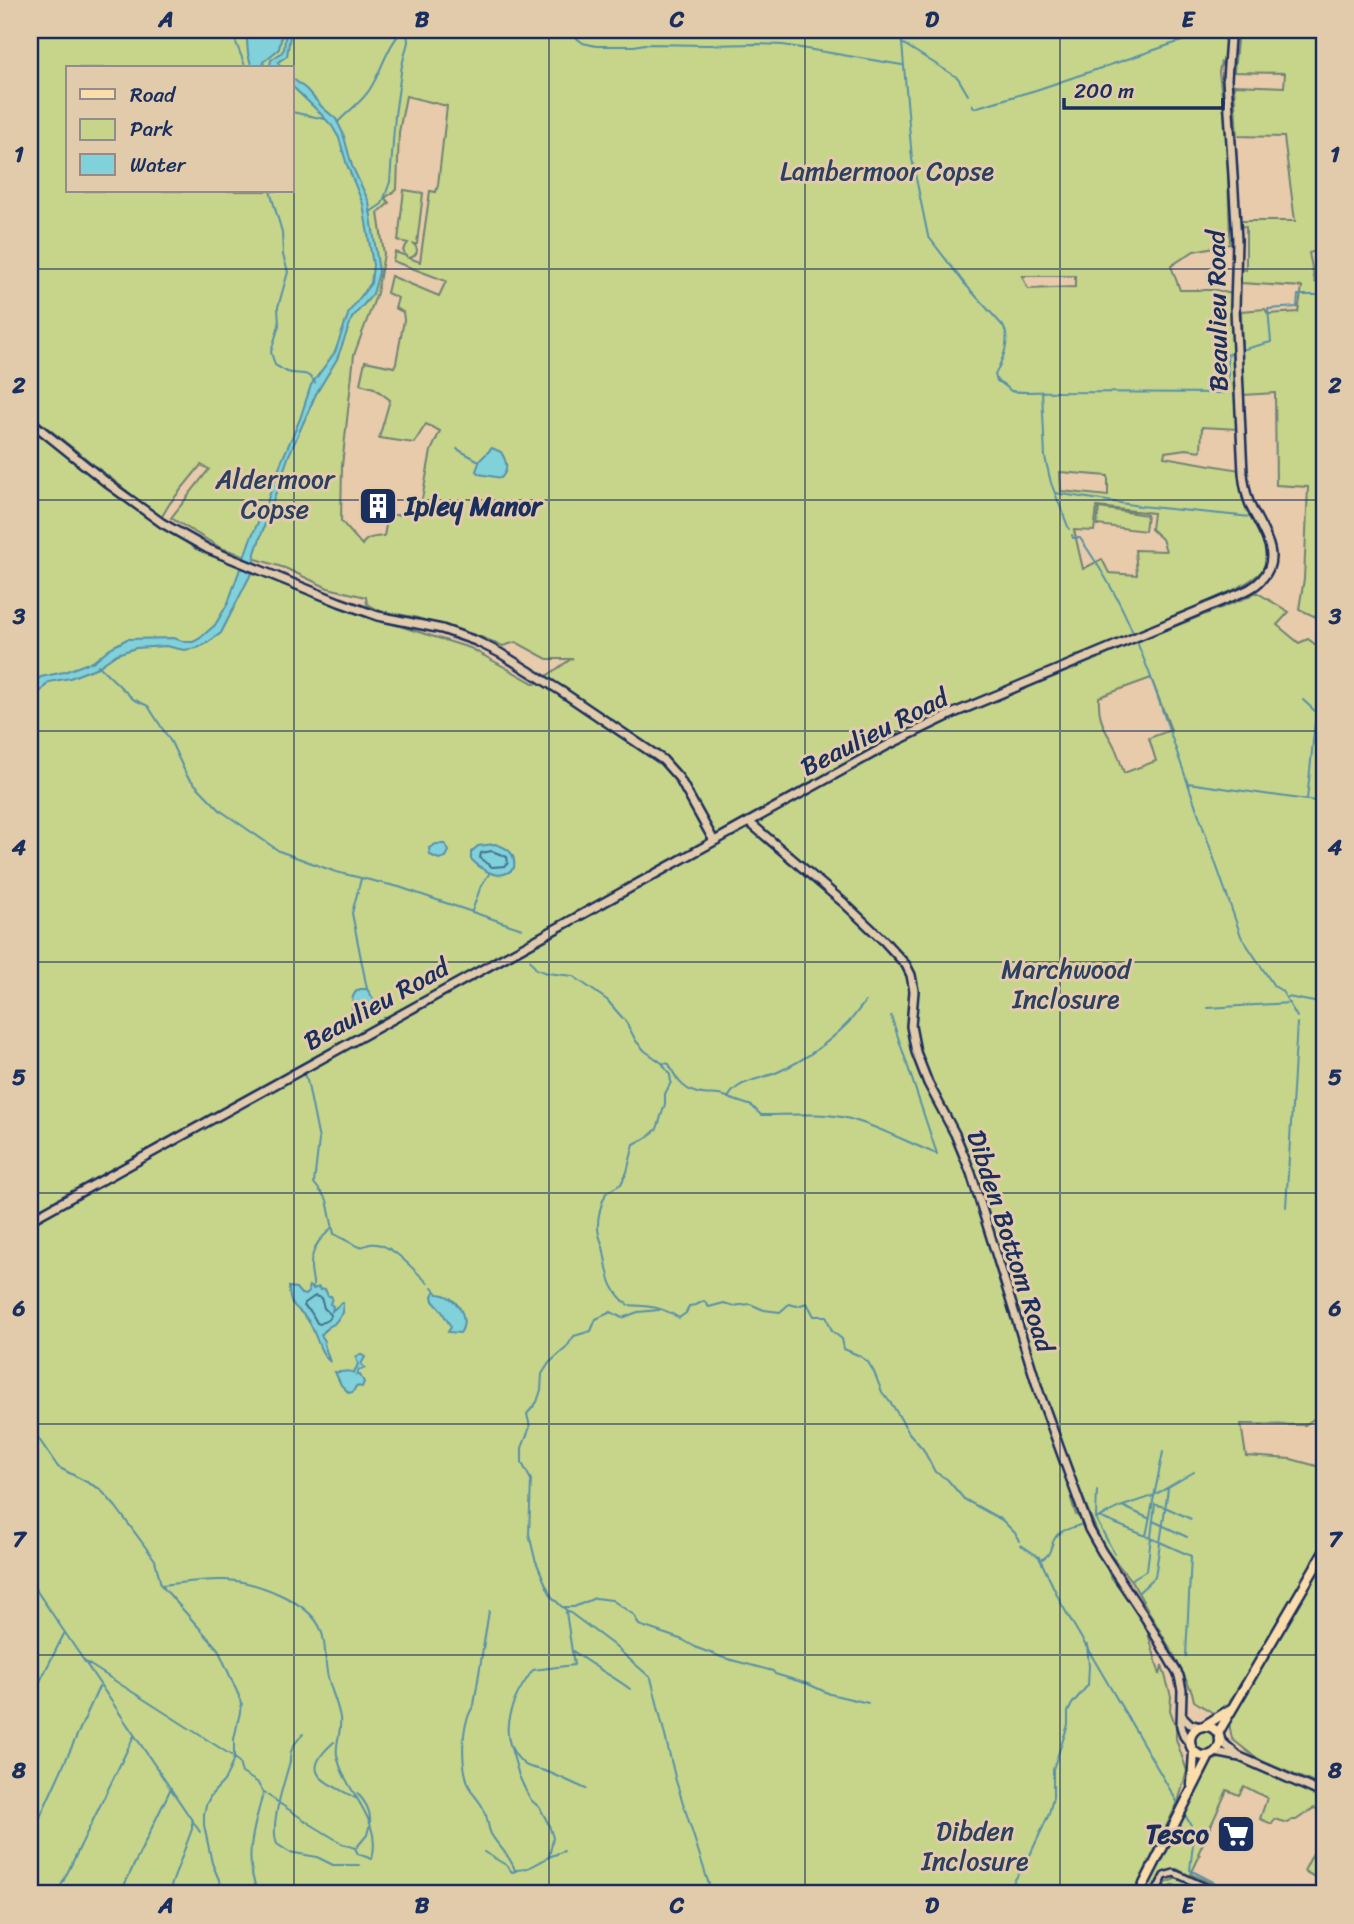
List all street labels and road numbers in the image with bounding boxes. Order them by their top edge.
street label: Beaulieu Road [1193,228,1241,392]
street label: Beaulieu Road [792,674,958,789]
street label: Beaulieu Road [294,944,460,1063]
street label: Dibden Bottom Road [953,1124,1069,1360]

